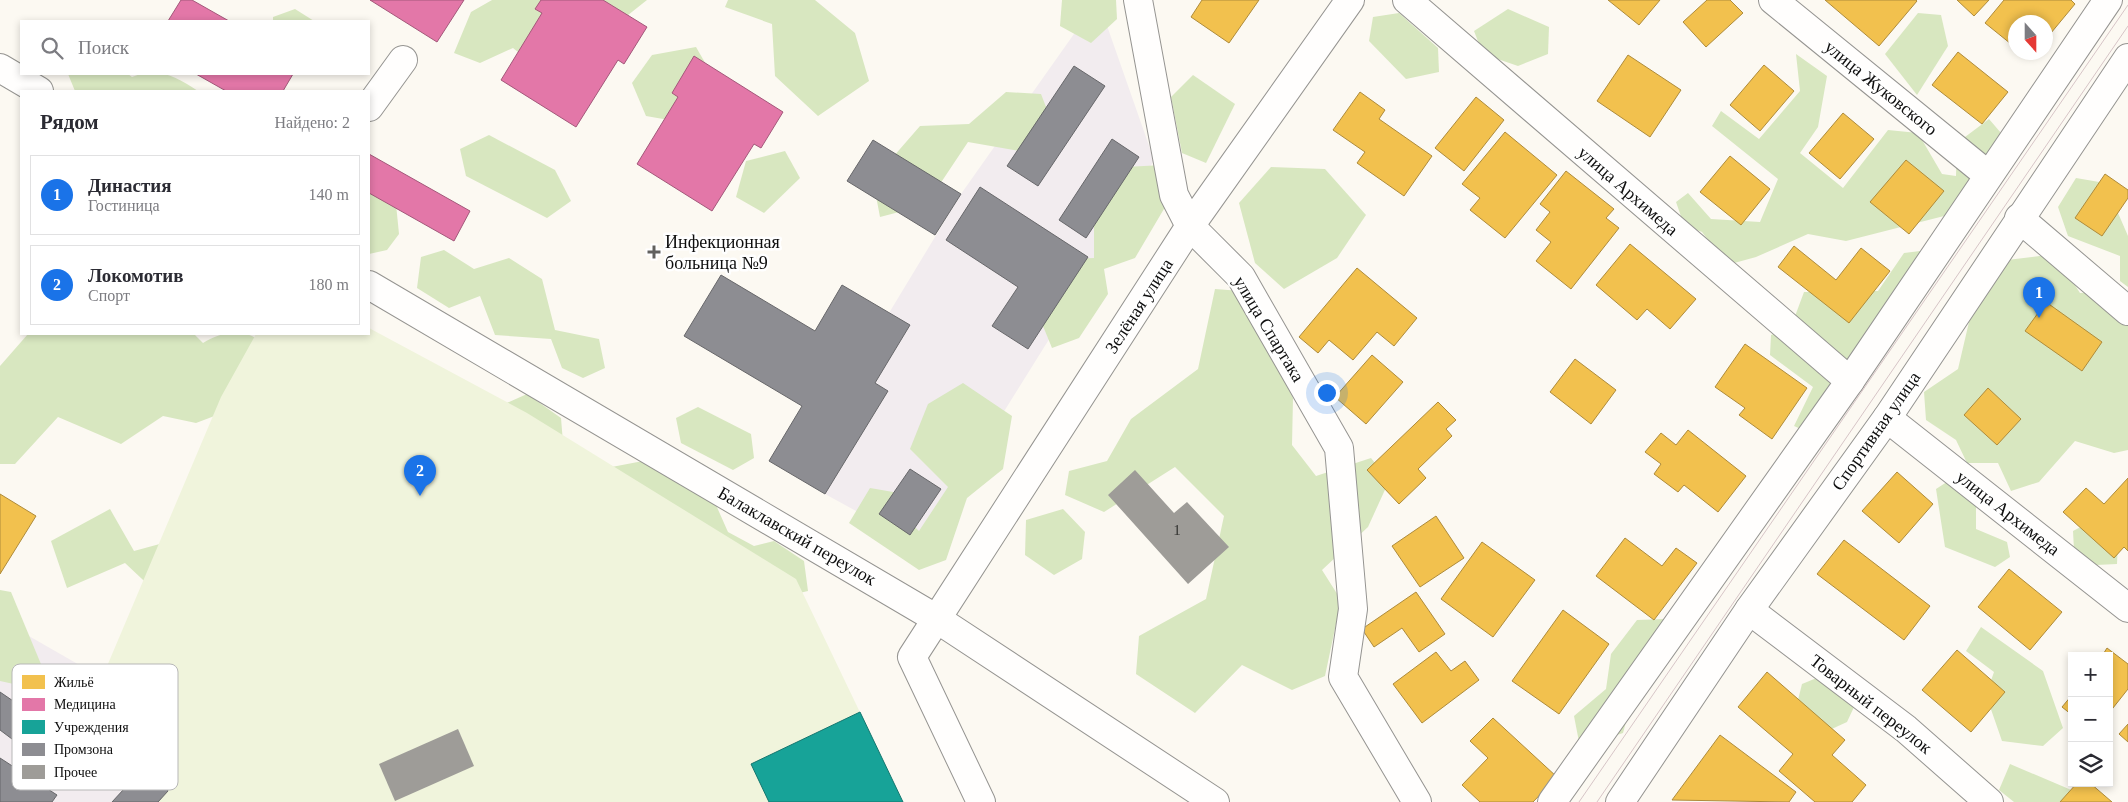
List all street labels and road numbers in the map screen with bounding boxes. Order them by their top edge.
street label: улица Жуковского [1821,36,1941,140]
street label: улица Архимеда [1574,142,1682,240]
street label: Зелёная улица [1101,255,1177,357]
street label: улица Спартака [1230,272,1308,386]
street label: Спортивная улица [1828,368,1924,494]
street label: улица Архимеда [1952,466,2064,560]
street label: Балаклавский переулок [714,483,880,590]
street label: Товарный переулок [1806,650,1936,758]

